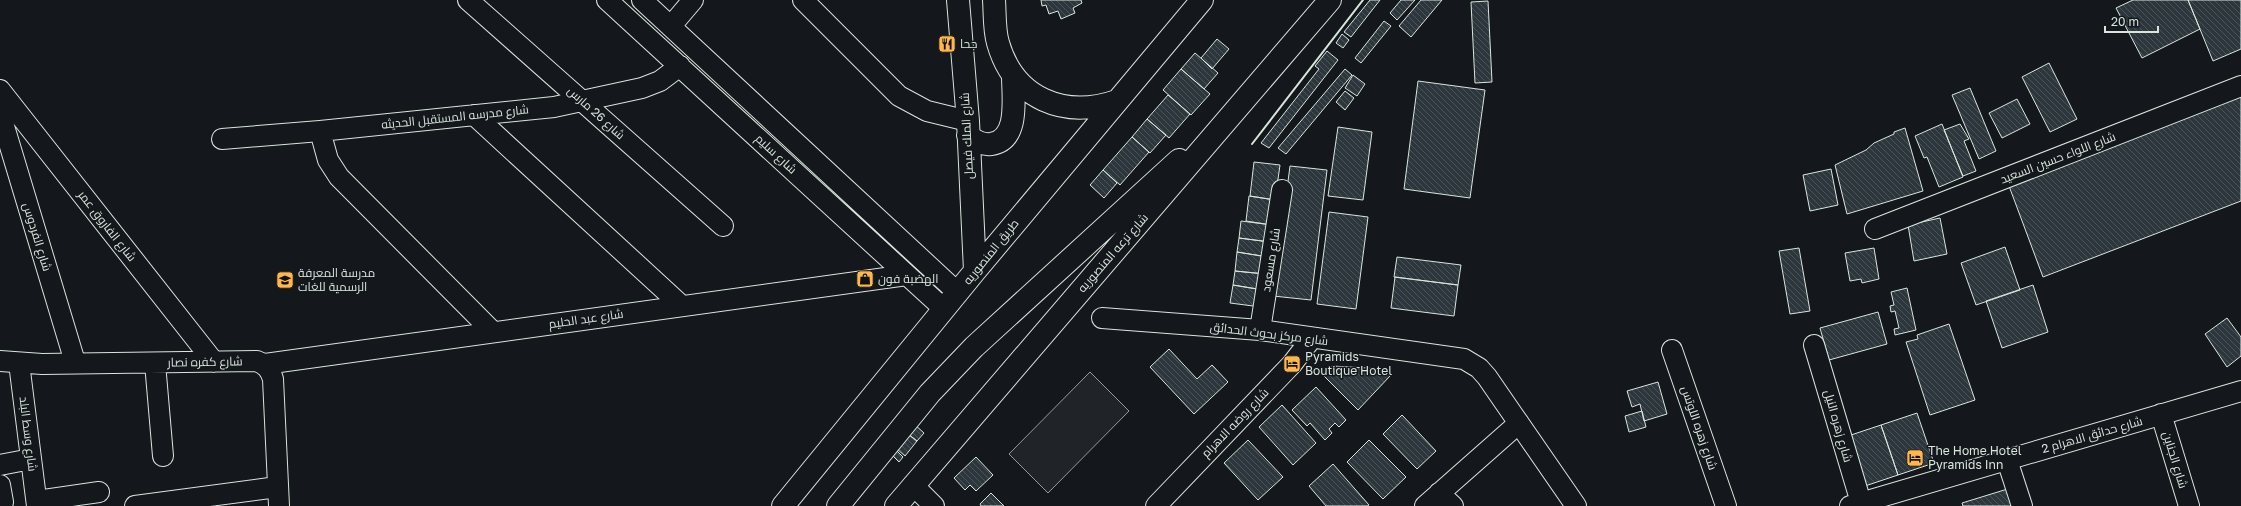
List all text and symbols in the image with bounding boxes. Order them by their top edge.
scale bar [2105,8,2158,34]
text: 20 m [2111,14,2139,29]
restaurant icon: جحا [937,34,957,54]
place label: جحا [960,36,977,51]
street label: شارع 26 مارس [564,83,628,143]
street label: شارع الملك فيصل [957,92,977,180]
street label: شارع مدرسه المستقبل الحديثه [380,101,530,133]
street label: شارع اللواء حسين السعيد [1998,129,2118,187]
street label: شارع سليم [752,131,800,177]
street label: شارع الفاروق عمر [74,186,140,265]
street label: شارع الفردوس [19,201,55,273]
street label: شارع ترعه المنصوريه [1074,210,1152,296]
street label: طريق المنصوريه [960,216,1022,287]
street label: شارع مسعود [1258,227,1284,293]
place label: مدرسة المعرفة الرسمية للغات [298,265,375,294]
shop icon: الهضبة فون [855,269,875,289]
school or university icon: مدرسة المعرفة الرسمية للغات [275,270,295,290]
place label: الهضبة فون [878,271,938,286]
street label: شارع عبد الحليم [548,306,624,332]
street label: شارع مركز بحوث الحدائق [1209,319,1329,349]
place label: Pyramids Boutique Hotel [1305,349,1392,378]
street label: شارع كفره نصار [166,353,243,371]
hotel icon: Pyramids Boutique Hotel [1282,354,1302,374]
street label: شارع زهره اللوتس [1677,384,1721,472]
street label: شارع روضه الاهرام [1198,385,1272,461]
street label: شارع زهره النيل [1820,388,1856,464]
street label: شارع وسط البلد [15,396,41,472]
street label: شارع حدائق الاهرام 2 [2040,413,2144,457]
street label: شارع الجناين [2159,430,2191,490]
place label: The Home Hotel Pyramids Inn [1928,443,2022,472]
hotel icon: The Home Hotel Pyramids Inn [1905,448,1925,468]

